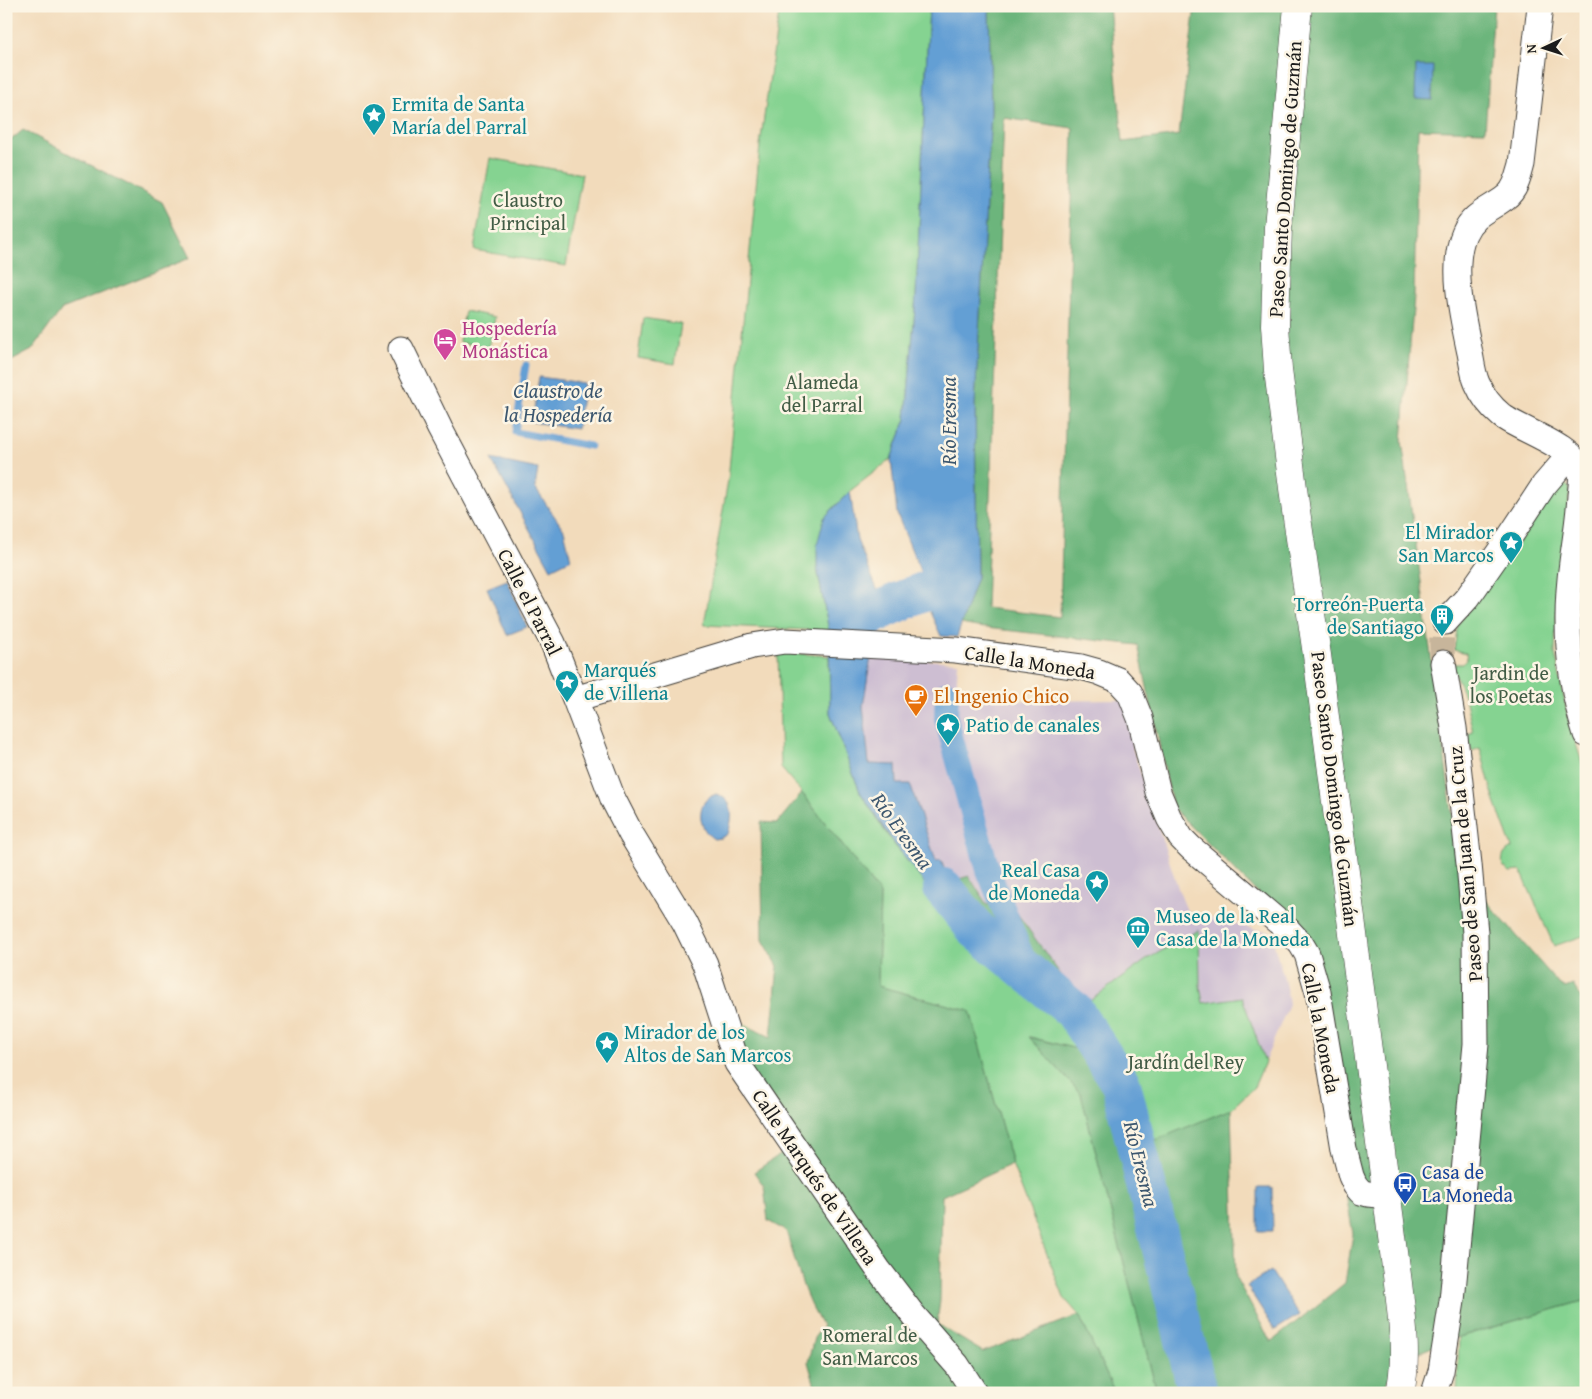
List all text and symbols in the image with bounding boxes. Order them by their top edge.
north arrow [1520,22,1570,72]
street label: Paseo Santo Domingo de Guzmán [1260,40,1309,318]
text: N [1521,43,1541,54]
place label: Ermita de Santa María del Parral [392,89,528,141]
place icon: Ermita de Santa María del Parral [361,102,387,136]
park label: Claustro Pirncipal [490,185,566,237]
place label: Hospedería Monástica [462,313,558,365]
hotel icon: Hospedería Monástica [432,327,458,361]
park label: Alameda del Parral [781,367,863,419]
water label: Claustro de la Hospedería [504,375,613,430]
water label: Río Eresma [933,377,964,466]
place label: El Mirador San Marcos [1398,517,1494,569]
place icon: El Mirador San Marcos [1498,530,1524,564]
street label: Calle el Parral [491,543,570,661]
place label: Torreón-Puerta de Santiago [1294,589,1425,641]
building icon: Torreón-Puerta de Santiago [1429,603,1455,637]
street label: Calle la Moneda [963,637,1098,686]
street label: Paseo Santo Domingo de Guzmán [1304,650,1367,928]
place label: Marqués de Villena [584,655,669,707]
park label: Jardin de los Poetas [1470,658,1553,710]
place icon: Marqués de Villena [554,669,580,703]
place label: El Ingenio Chico [934,681,1069,710]
cafe icon: El Ingenio Chico [903,683,929,717]
place label: Patio de canales [966,710,1100,739]
place icon: Patio de canales [935,712,961,746]
street label: Paseo de San Juan de la Cruz [1440,745,1489,983]
water label: Río Eresma [863,785,941,876]
place label: Real Casa de Moneda [988,855,1081,907]
place icon: Real Casa de Moneda [1084,869,1110,903]
place label: Museo de la Real Casa de la Moneda [1156,901,1310,953]
museum icon: Museo de la Real Casa de la Moneda [1125,915,1151,949]
street label: Calle la Moneda [1295,960,1348,1096]
place label: Mirador de los Altos de San Marcos [624,1017,792,1069]
place icon: Mirador de los Altos de San Marcos [594,1030,620,1064]
park label: Jardín del Rey [1125,1047,1244,1076]
street label: Calle Marqués de Villena [746,1083,886,1271]
water label: Río Eresma [1116,1116,1167,1211]
place label: Casa de La Moneda [1422,1157,1513,1209]
bus stop icon: Casa de La Moneda [1392,1171,1418,1205]
park label: Romeral de San Marcos [822,1320,918,1372]

